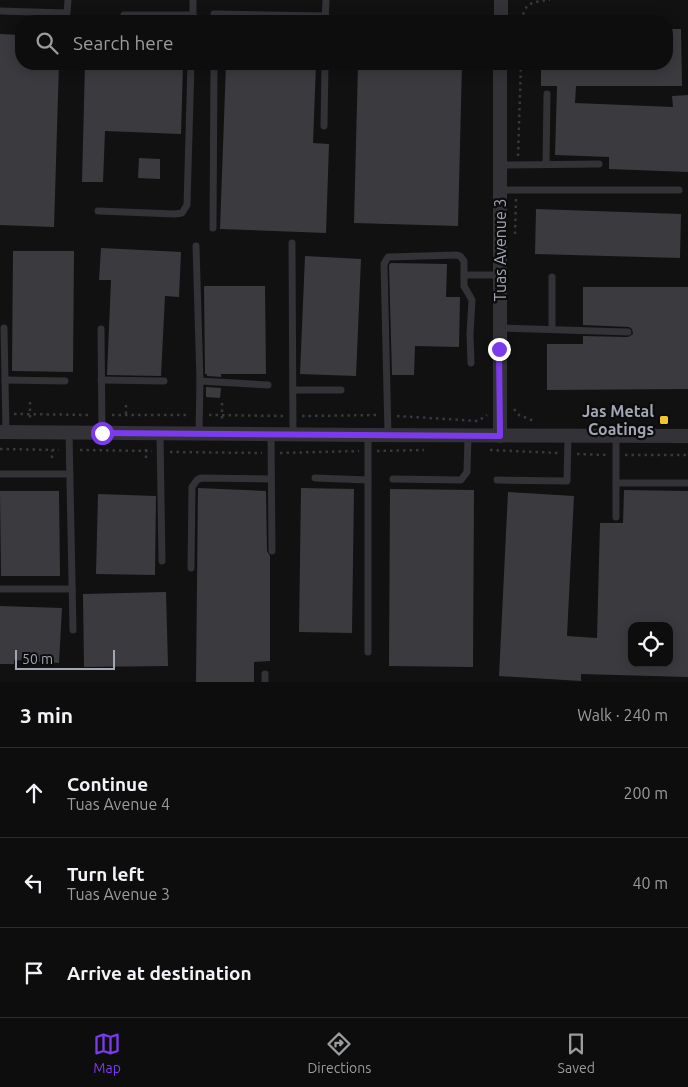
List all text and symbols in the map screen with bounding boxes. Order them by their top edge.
search box [15,15,673,70]
icon: search [33,29,61,57]
text: Search here [73,32,173,54]
street label: Tuas Avenue 3 [491,198,509,302]
route end [488,338,511,361]
place label: Jas Metal Coatings [582,402,654,438]
marker: Jas Metal Coatings [658,414,670,426]
route start [91,422,114,445]
map controls [628,622,673,667]
button: locate [628,622,673,667]
scale bar [15,647,115,670]
text: 50 m [22,651,53,667]
text: 3 min [20,703,73,727]
text: Walk · 240 m [577,706,668,724]
text: Continue [67,773,148,795]
icon: ahead [20,779,48,807]
text: 200 m [623,784,668,802]
text: Tuas Avenue 4 [67,795,170,813]
text: Turn left [67,863,145,885]
icon: left [20,869,48,897]
text: 40 m [632,874,668,892]
text: Tuas Avenue 3 [67,885,170,903]
icon: arrive [20,959,48,987]
text: Arrive at destination [67,962,252,984]
tab: Map [93,1030,121,1076]
tab: Directions [307,1030,371,1076]
tab: Saved [558,1030,595,1076]

